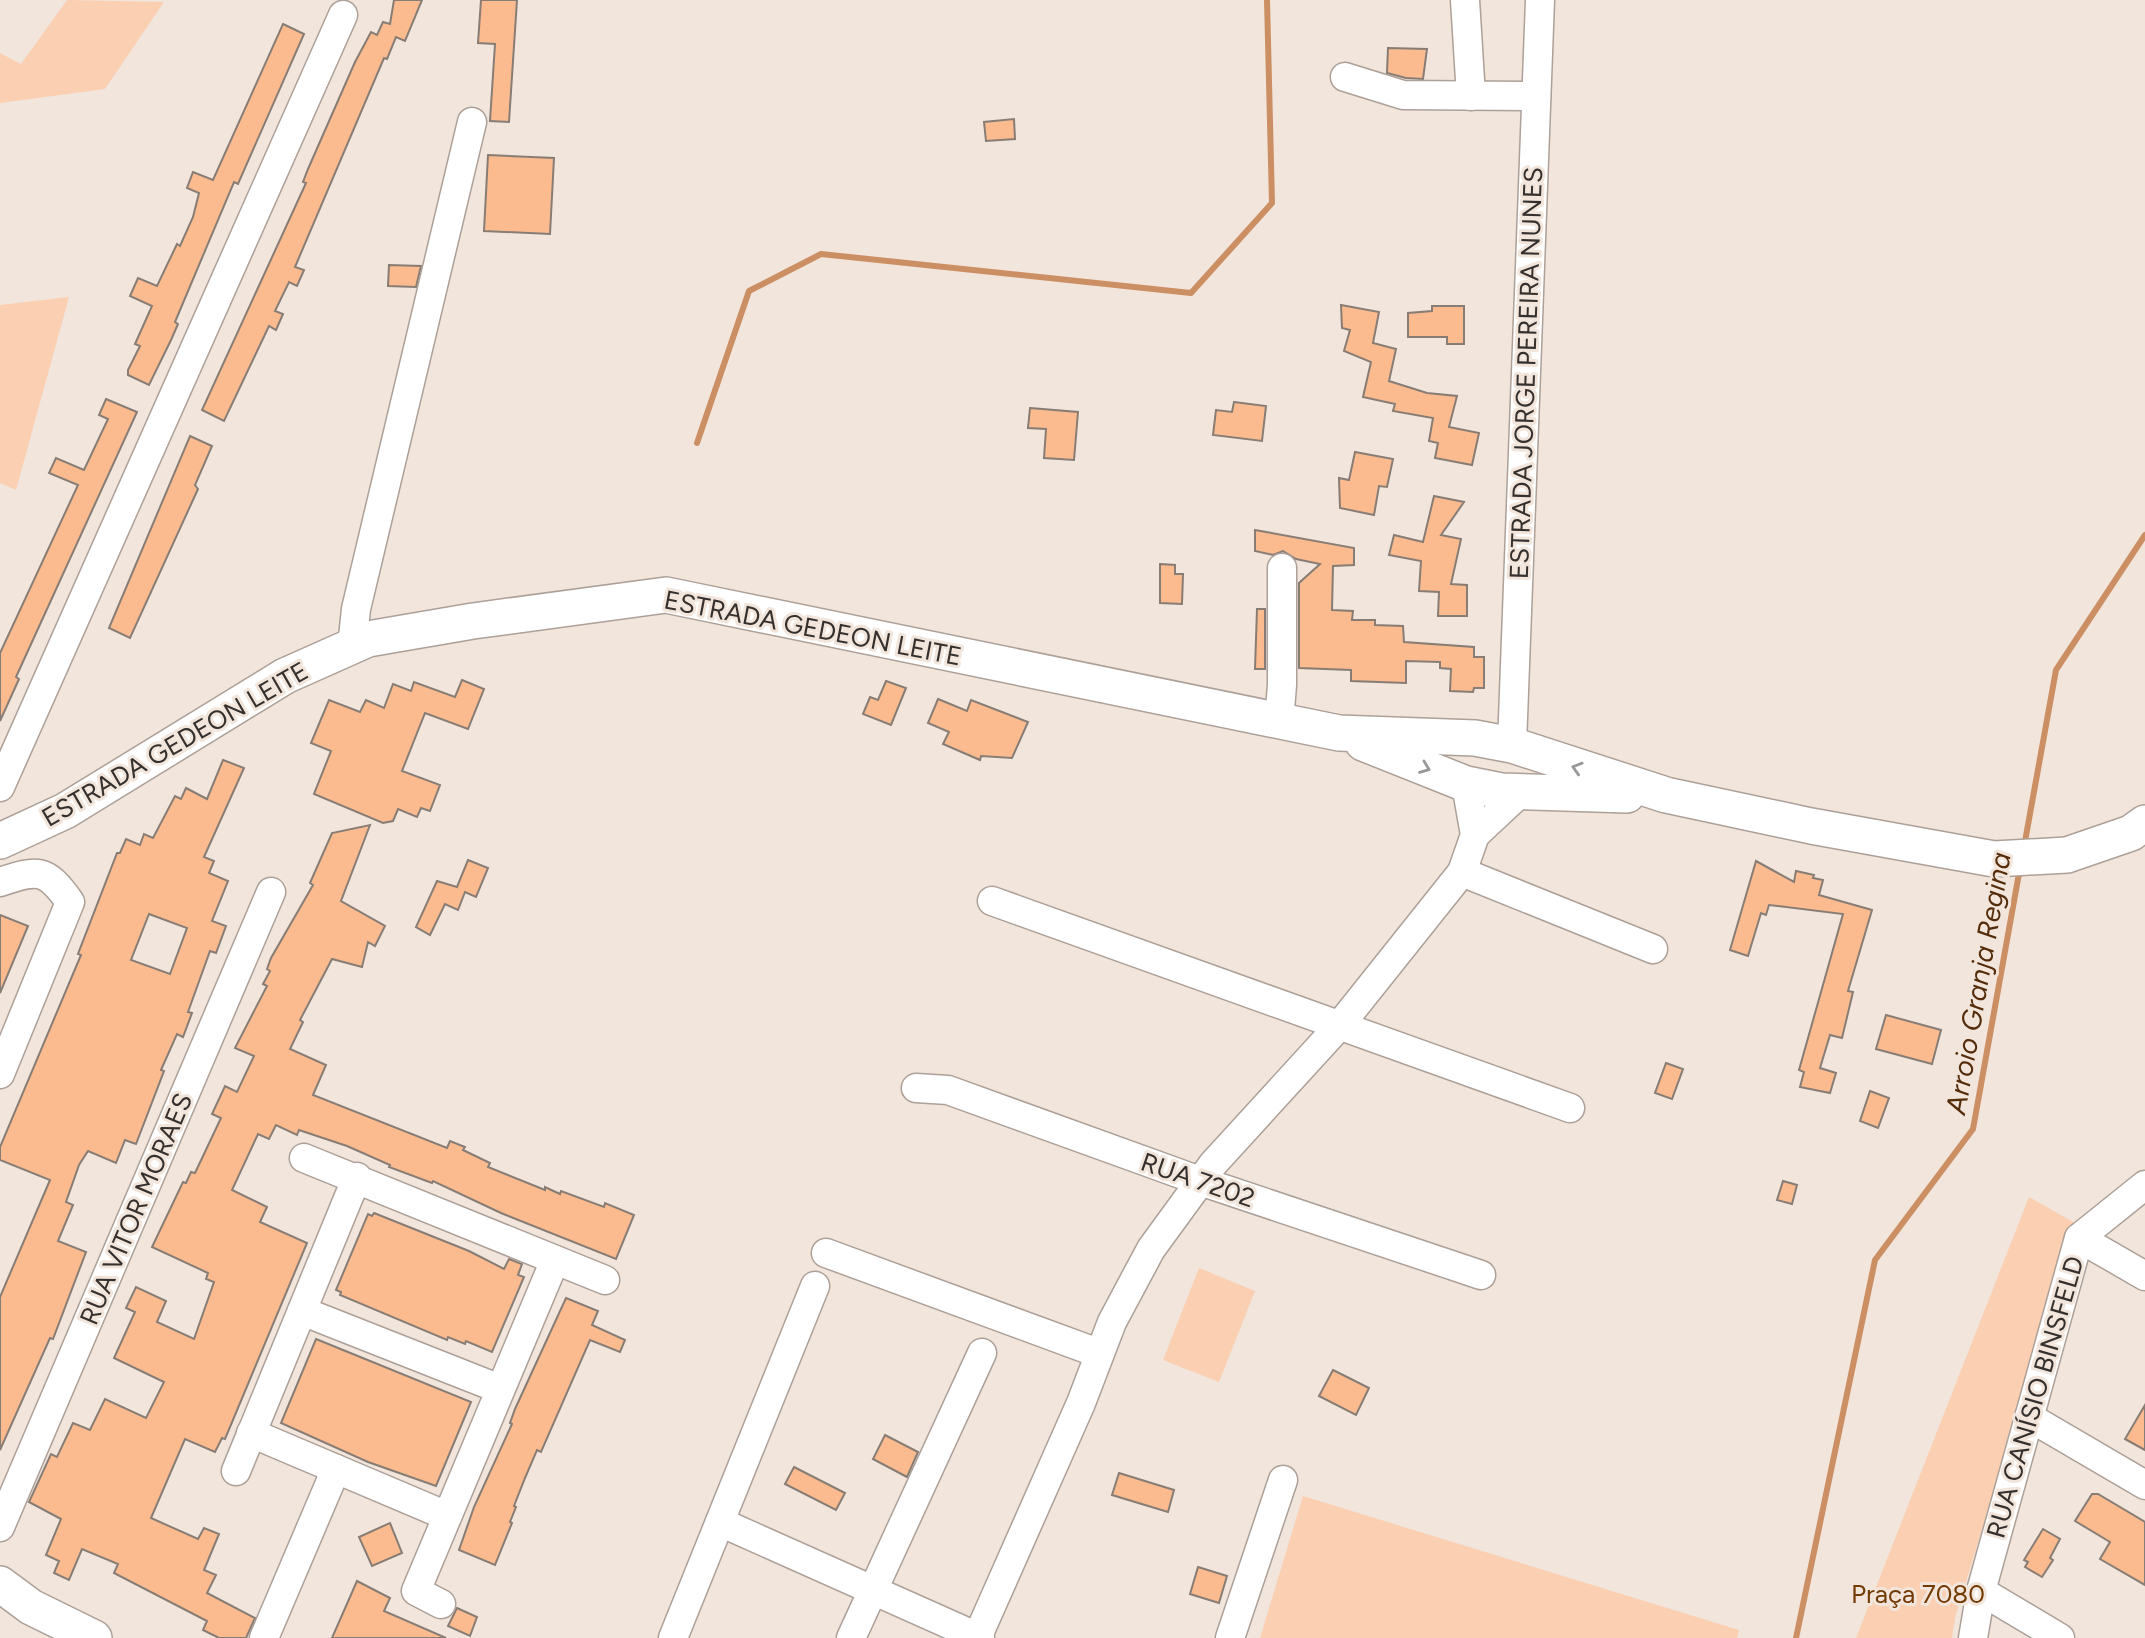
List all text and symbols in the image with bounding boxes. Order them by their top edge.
street label: ESTRADA JORGE PEREIRA NUNES [1503,166,1549,580]
street label: ESTRADA GEDEON LEITE [662,583,964,673]
street label: ESTRADA GEDEON LEITE [36,655,314,833]
one-way arrow [1418,759,1430,773]
one-way arrow [1571,761,1583,776]
water label: Arroio Granja Regina [1938,849,2018,1118]
street label: RUA VITOR MORAES [73,1088,199,1330]
street label: RUA 7202 [1137,1146,1259,1214]
street label: RUA CANÍSIO BINSFELD [1979,1252,2091,1542]
park label: Praça 7080 [1851,1578,1985,1610]

